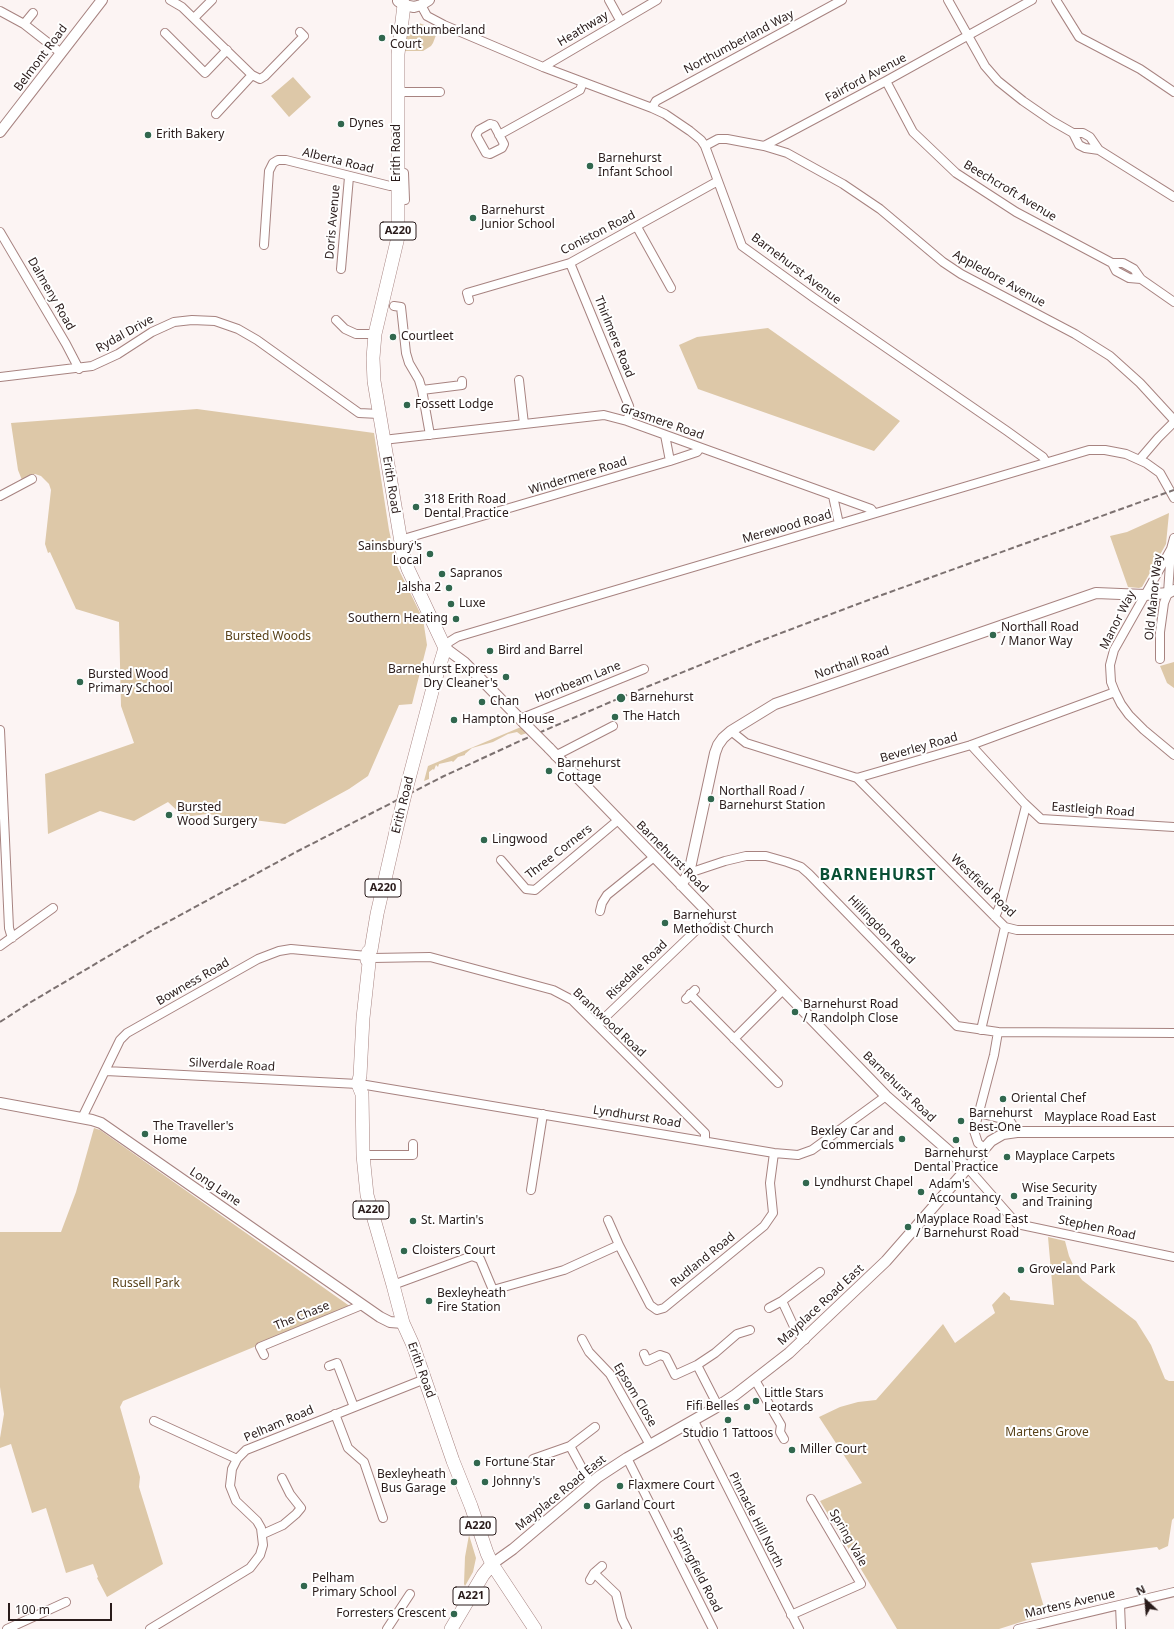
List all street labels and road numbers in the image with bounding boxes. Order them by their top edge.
street label: Northumberland Way [682,7,796,77]
street label: Heathway [555,8,611,50]
street label: Belmont Road [11,22,71,94]
street label: Fairford Avenue [823,51,909,105]
street label: Erith Road [390,124,404,182]
street label: Alberta Road [301,145,375,177]
street label: Beechcroft Avenue [961,158,1059,224]
street label: Doris Avenue [323,184,343,260]
street label: Coniston Road [558,208,638,258]
road number: A220 [380,222,416,240]
street label: Barnehurst Avenue [748,231,844,307]
street label: Appledore Avenue [950,248,1048,310]
street label: Dalmeny Road [24,255,78,333]
street label: Thirlmere Road [591,294,637,380]
street label: Rydal Drive [94,312,156,356]
street label: Grasmere Road [618,401,706,443]
street label: Windermere Road [527,454,629,498]
street label: Erith Road [379,455,403,515]
street label: Merewood Road [741,507,833,547]
street label: Old Manor Way [1142,553,1166,641]
street label: Manor Way [1097,588,1139,652]
street label: Northall Road [813,644,891,682]
street label: Hornbeam Lane [533,658,623,706]
street label: Beverley Road [879,730,959,766]
street label: Erith Road [389,775,417,835]
street label: Eastleigh Road [1051,800,1135,820]
street label: Barnehurst Road [633,818,711,896]
street label: Three Corners [523,822,595,882]
street label: Westfield Road [948,852,1018,920]
road number: A220 [365,879,401,897]
street label: Hillingdon Road [845,893,917,967]
street label: Risedale Road [604,937,670,1003]
street label: Bowness Road [154,955,232,1009]
street label: Brantwood Road [570,986,648,1060]
street label: Barnehurst Road [860,1049,938,1125]
street label: Silverdale Road [189,1056,275,1074]
street label: Lyndhurst Road [592,1103,682,1131]
street label: Mayplace Road East [1044,1111,1156,1125]
street label: Long Lane [187,1165,243,1209]
road number: A220 [353,1201,389,1219]
street label: Stephen Road [1057,1213,1137,1243]
street label: Rudland Road [668,1230,738,1290]
street label: Mayplace Road East [775,1262,867,1348]
street label: The Chase [272,1298,332,1334]
street label: Erith Road [404,1340,438,1400]
street label: Epsom Close [610,1360,660,1430]
street label: Pelham Road [242,1403,316,1445]
street label: Mayplace Road East [513,1452,609,1534]
street label: Pinnacle Hill North [726,1470,786,1570]
street label: Spring Vale [826,1507,870,1569]
road number: A220 [460,1517,496,1535]
street label: Springfield Road [669,1525,725,1615]
road number: A221 [453,1587,489,1605]
street label: Martens Avenue [1024,1587,1116,1621]

